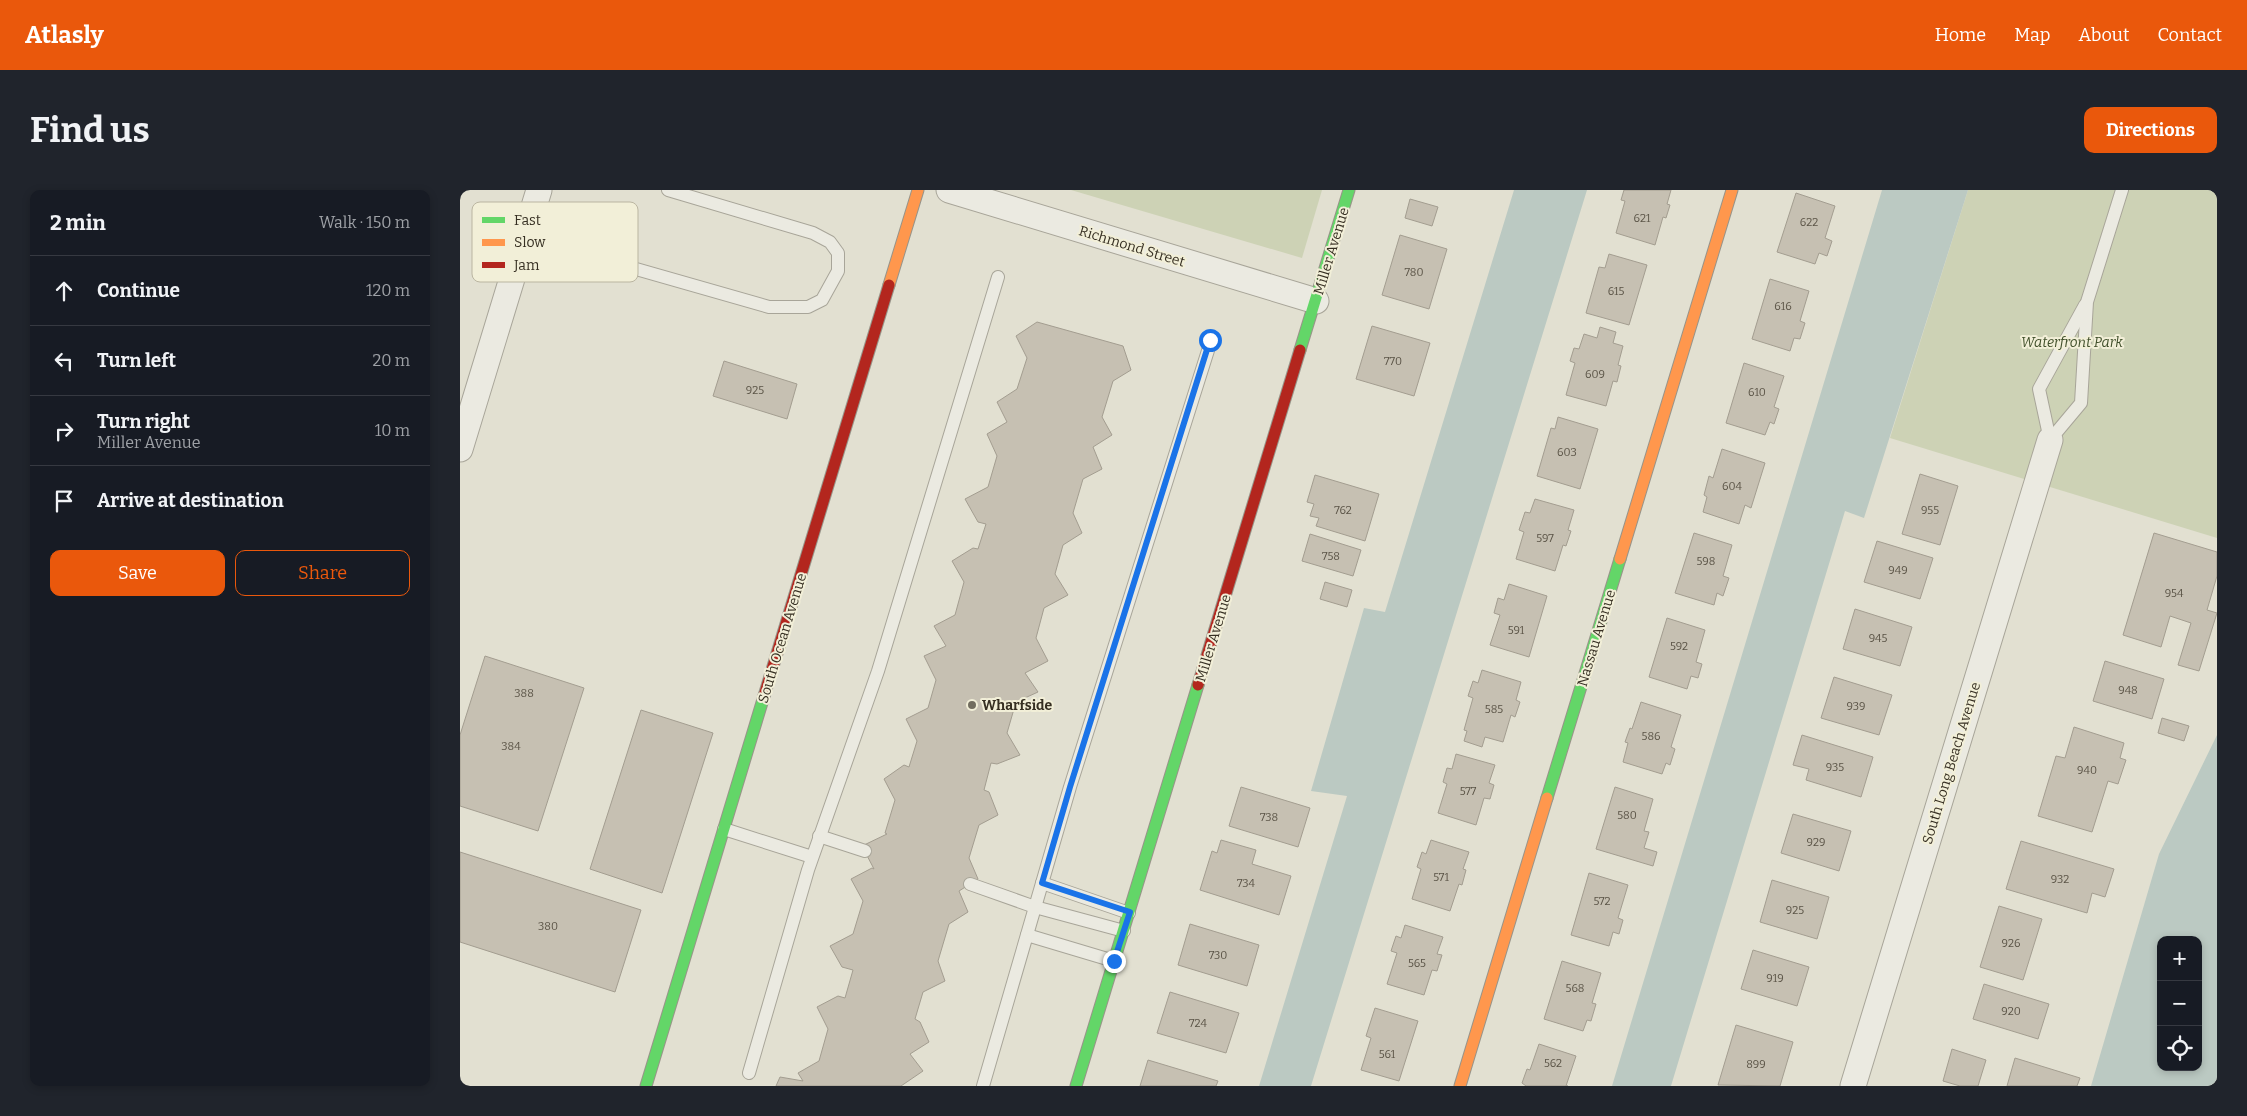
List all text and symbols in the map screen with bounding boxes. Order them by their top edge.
text: Atlasly [25,21,104,49]
text: Home [1935,24,1986,46]
text: Map [2014,24,2050,46]
text: About [2078,24,2129,46]
text: Contact [2157,24,2222,46]
button: Directions [2084,107,2217,153]
text: Find us [30,109,150,151]
legend [472,202,638,282]
street label: Miller Avenue [1310,205,1353,297]
text: 2 min [50,210,106,236]
text: Fast [514,212,541,229]
house number: 621 [1634,212,1651,225]
text: Walk · 150 m [319,213,410,232]
house number: 622 [1800,216,1818,229]
street label: Richmond Street [1077,222,1187,271]
text: Slow [514,234,546,251]
text: Jam [513,257,540,274]
house number: 780 [1404,266,1424,279]
icon: ahead [50,277,78,305]
text: Continue [97,279,180,302]
text: 120 m [366,281,410,300]
house number: 615 [1608,285,1624,298]
house number: 616 [1774,300,1792,313]
route start [1199,329,1222,352]
park label: Waterfront Park [2021,334,2123,351]
icon: left [50,347,78,375]
text: Turn left [97,349,176,372]
text: 20 m [373,351,410,370]
house number: 770 [1384,355,1402,368]
house number: 609 [1585,368,1605,381]
house number: 925 [746,384,764,397]
house number: 610 [1748,386,1766,399]
text: Turn right [97,410,190,433]
icon: right [50,417,78,445]
text: 10 m [375,421,410,440]
text: Miller Avenue [97,433,201,452]
house number: 603 [1557,446,1577,459]
house number: 604 [1722,480,1743,493]
icon: arrive [50,487,78,515]
text: Arrive at destination [97,489,284,512]
house number: 762 [1334,504,1352,517]
house number: 955 [1921,504,1939,517]
house number: 597 [1536,532,1554,545]
button: Save [50,550,225,596]
button: Share [235,550,410,596]
house number: 758 [1322,550,1340,563]
house number: 598 [1697,555,1715,568]
house number: 949 [1888,564,1908,577]
street label: South Ocean Avenue [755,571,810,705]
house number: 954 [2165,587,2184,600]
street label: Nassau Avenue [1574,588,1619,689]
street label: Miller Avenue [1192,592,1235,684]
house number: 591 [1508,624,1525,637]
house number: 945 [1869,632,1887,645]
house number: 592 [1670,640,1688,653]
street label: South Long Beach Avenue [1919,680,1984,846]
house number: 948 [2118,684,2138,697]
house number: 388 [514,687,534,700]
place label: Wharfside [982,697,1053,714]
marker: Wharfside [966,699,978,711]
house number: 939 [1847,700,1865,713]
house number: 585 [1485,703,1503,716]
house number: 586 [1642,730,1660,743]
house number: 384 [501,740,521,753]
house number: 935 [1826,761,1844,774]
house number: 940 [2077,764,2097,777]
house number: 577 [1460,785,1477,798]
house number: 580 [1617,809,1637,822]
house number: 738 [1260,811,1278,824]
house number: 929 [1807,836,1825,849]
house number: 571 [1433,871,1449,884]
house number: 932 [2051,873,2069,886]
house number: 734 [1237,877,1256,890]
house number: 572 [1593,895,1611,908]
house number: 925 [1786,904,1804,917]
house number: 380 [538,920,558,933]
map controls [2157,936,2202,1071]
button: + [2157,936,2202,981]
house number: 926 [2002,937,2020,950]
house number: 730 [1209,949,1227,962]
route end [1103,950,1126,973]
house number: 565 [1408,957,1426,970]
house number: 919 [1766,972,1784,985]
button: − [2157,981,2202,1026]
house number: 568 [1566,982,1584,995]
house number: 920 [2001,1005,2021,1018]
house number: 724 [1189,1017,1208,1030]
button: locate [2157,1026,2202,1071]
house number: 561 [1379,1048,1396,1061]
house number: 562 [1544,1057,1562,1070]
house number: 899 [1746,1058,1766,1071]

